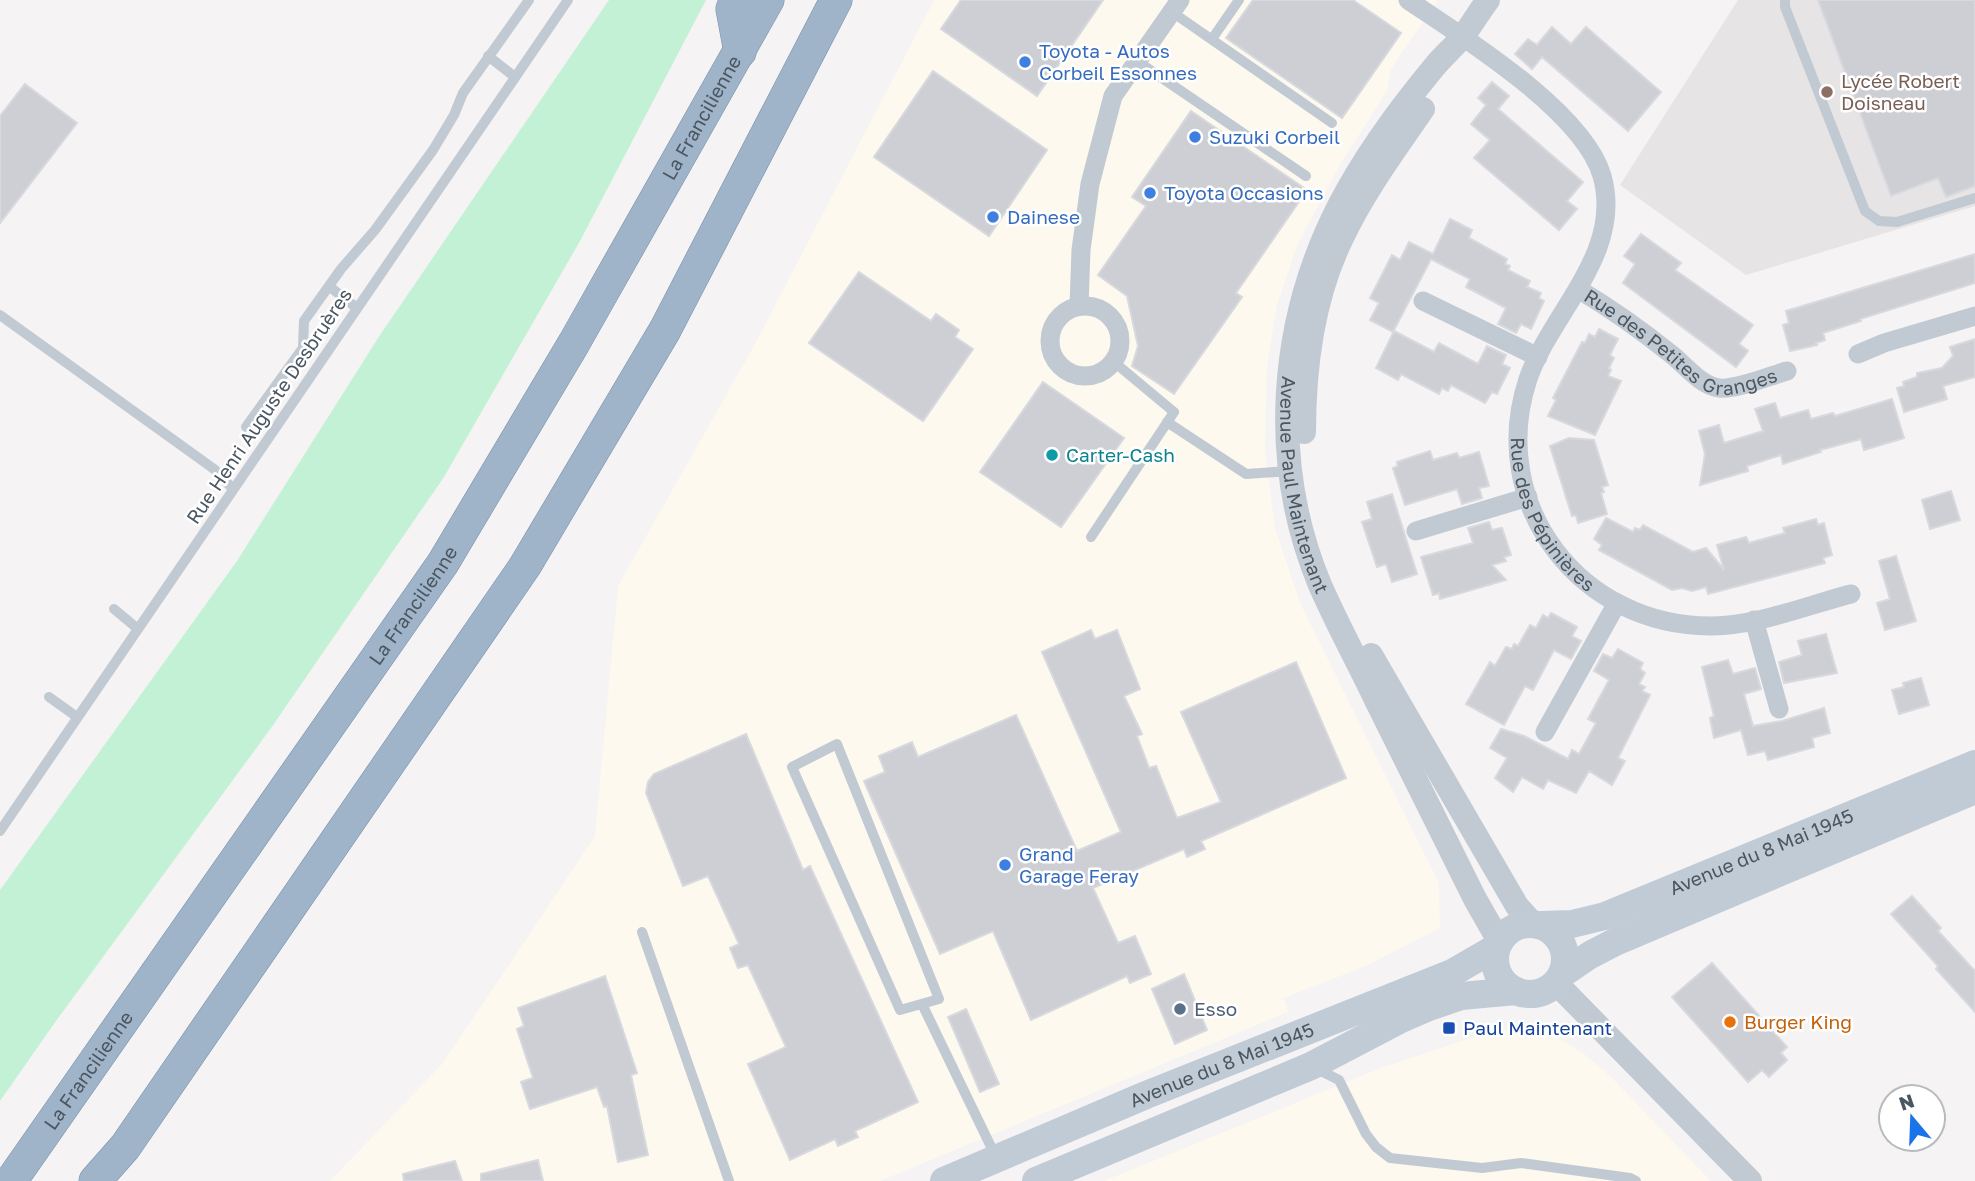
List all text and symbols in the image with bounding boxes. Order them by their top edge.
place label: Toyota - Autos Corbeil Essonnes [1039,39,1197,84]
street label: La Francilienne [657,51,745,184]
marker: Toyota - Autos Corbeil Essonnes [1017,54,1033,70]
place label: Lycée Robert Doisneau [1841,69,1960,114]
marker: Lycée Robert Doisneau [1819,84,1835,100]
place label: Suzuki Corbeil [1209,125,1340,148]
marker: Suzuki Corbeil [1187,129,1203,145]
place label: Toyota Occasions [1164,181,1324,204]
marker: Toyota Occasions [1142,185,1158,201]
place label: Dainese [1007,205,1080,228]
marker: Dainese [985,209,1001,225]
street label: Rue Henri Auguste Desbruères [181,284,356,528]
street label: Rue des Petites Granges [1580,284,1780,399]
street label: Avenue Paul Maintenant [1276,375,1334,597]
street label: Rue des Pépinières [1507,437,1600,596]
place label: Carter-Cash [1066,443,1175,466]
marker: Carter-Cash [1044,447,1060,463]
street label: La Francilienne [363,542,462,669]
street label: Avenue du 8 Mai 1945 [1666,803,1856,899]
place label: Grand Garage Feray [1019,842,1139,887]
marker: Grand Garage Feray [997,857,1013,873]
place label: Esso [1194,997,1237,1020]
marker: Esso [1172,1001,1188,1017]
street label: La Francilienne [39,1006,137,1134]
place label: Burger King [1744,1010,1852,1033]
marker: Burger King [1722,1014,1738,1030]
place label: Paul Maintenant [1463,1016,1612,1039]
street label: Avenue du 8 Mai 1945 [1126,1017,1317,1112]
marker: Paul Maintenant [1441,1020,1457,1036]
north arrow [1877,1083,1947,1153]
text: N [1896,1088,1917,1115]

